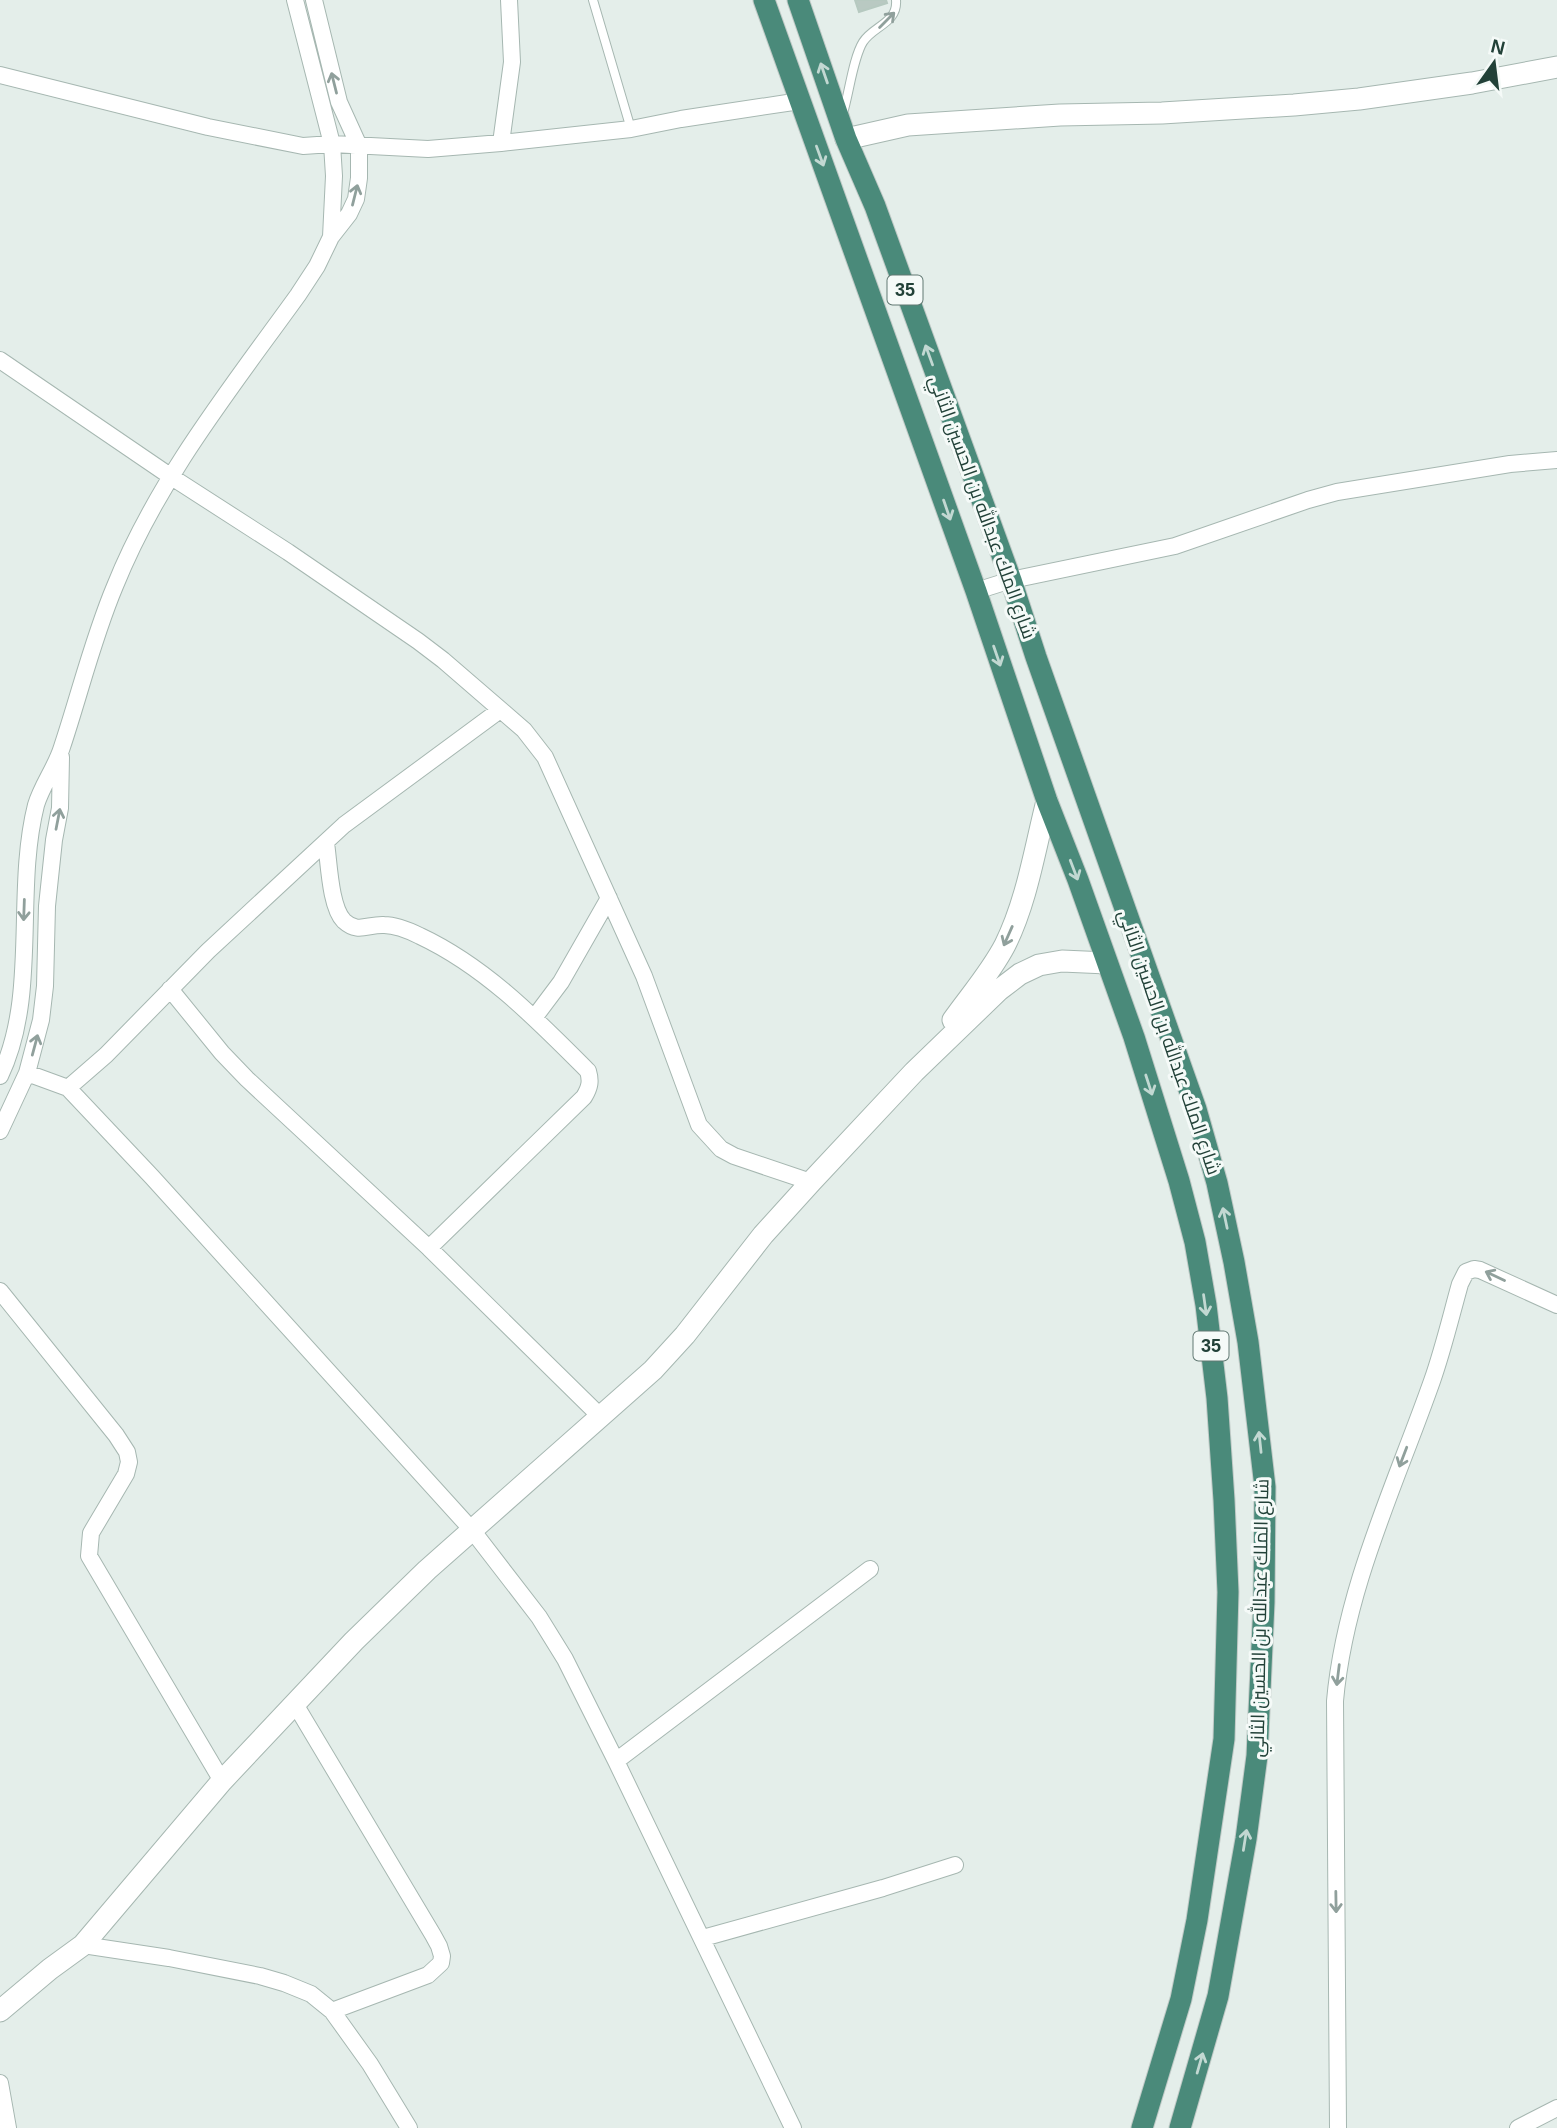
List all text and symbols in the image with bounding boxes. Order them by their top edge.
one-way arrow [878,11,895,28]
north arrow [1459,28,1529,98]
text: N [1489,35,1507,59]
one-way arrow [817,62,829,84]
one-way arrow [327,72,340,95]
one-way arrow [815,145,827,167]
one-way arrow [349,184,362,207]
road number: 35 [888,276,922,304]
one-way arrow [921,344,934,366]
street label: شارع الملك عبدالله بن الحسين الثاني [921,372,1042,643]
one-way arrow [942,498,954,520]
one-way arrow [992,645,1005,667]
one-way arrow [51,808,65,831]
one-way arrow [1069,859,1082,881]
one-way arrow [17,899,31,922]
street label: شارع الملك عبدالله بن الحسين الثاني [1110,906,1227,1179]
one-way arrow [1001,925,1014,947]
one-way arrow [29,1034,42,1057]
one-way arrow [1143,1074,1156,1096]
one-way arrow [1217,1207,1231,1230]
one-way arrow [1485,1269,1506,1282]
one-way arrow [1199,1293,1212,1316]
road number: 35 [1194,1331,1228,1360]
one-way arrow [1253,1431,1266,1454]
one-way arrow [1395,1446,1408,1468]
street label: شارع الملك عبدالله بن الحسين الثاني [1245,1479,1276,1758]
one-way arrow [1331,1663,1344,1686]
one-way arrow [1239,1829,1252,1852]
one-way arrow [1330,1891,1343,1914]
one-way arrow [1194,2052,1207,2074]

